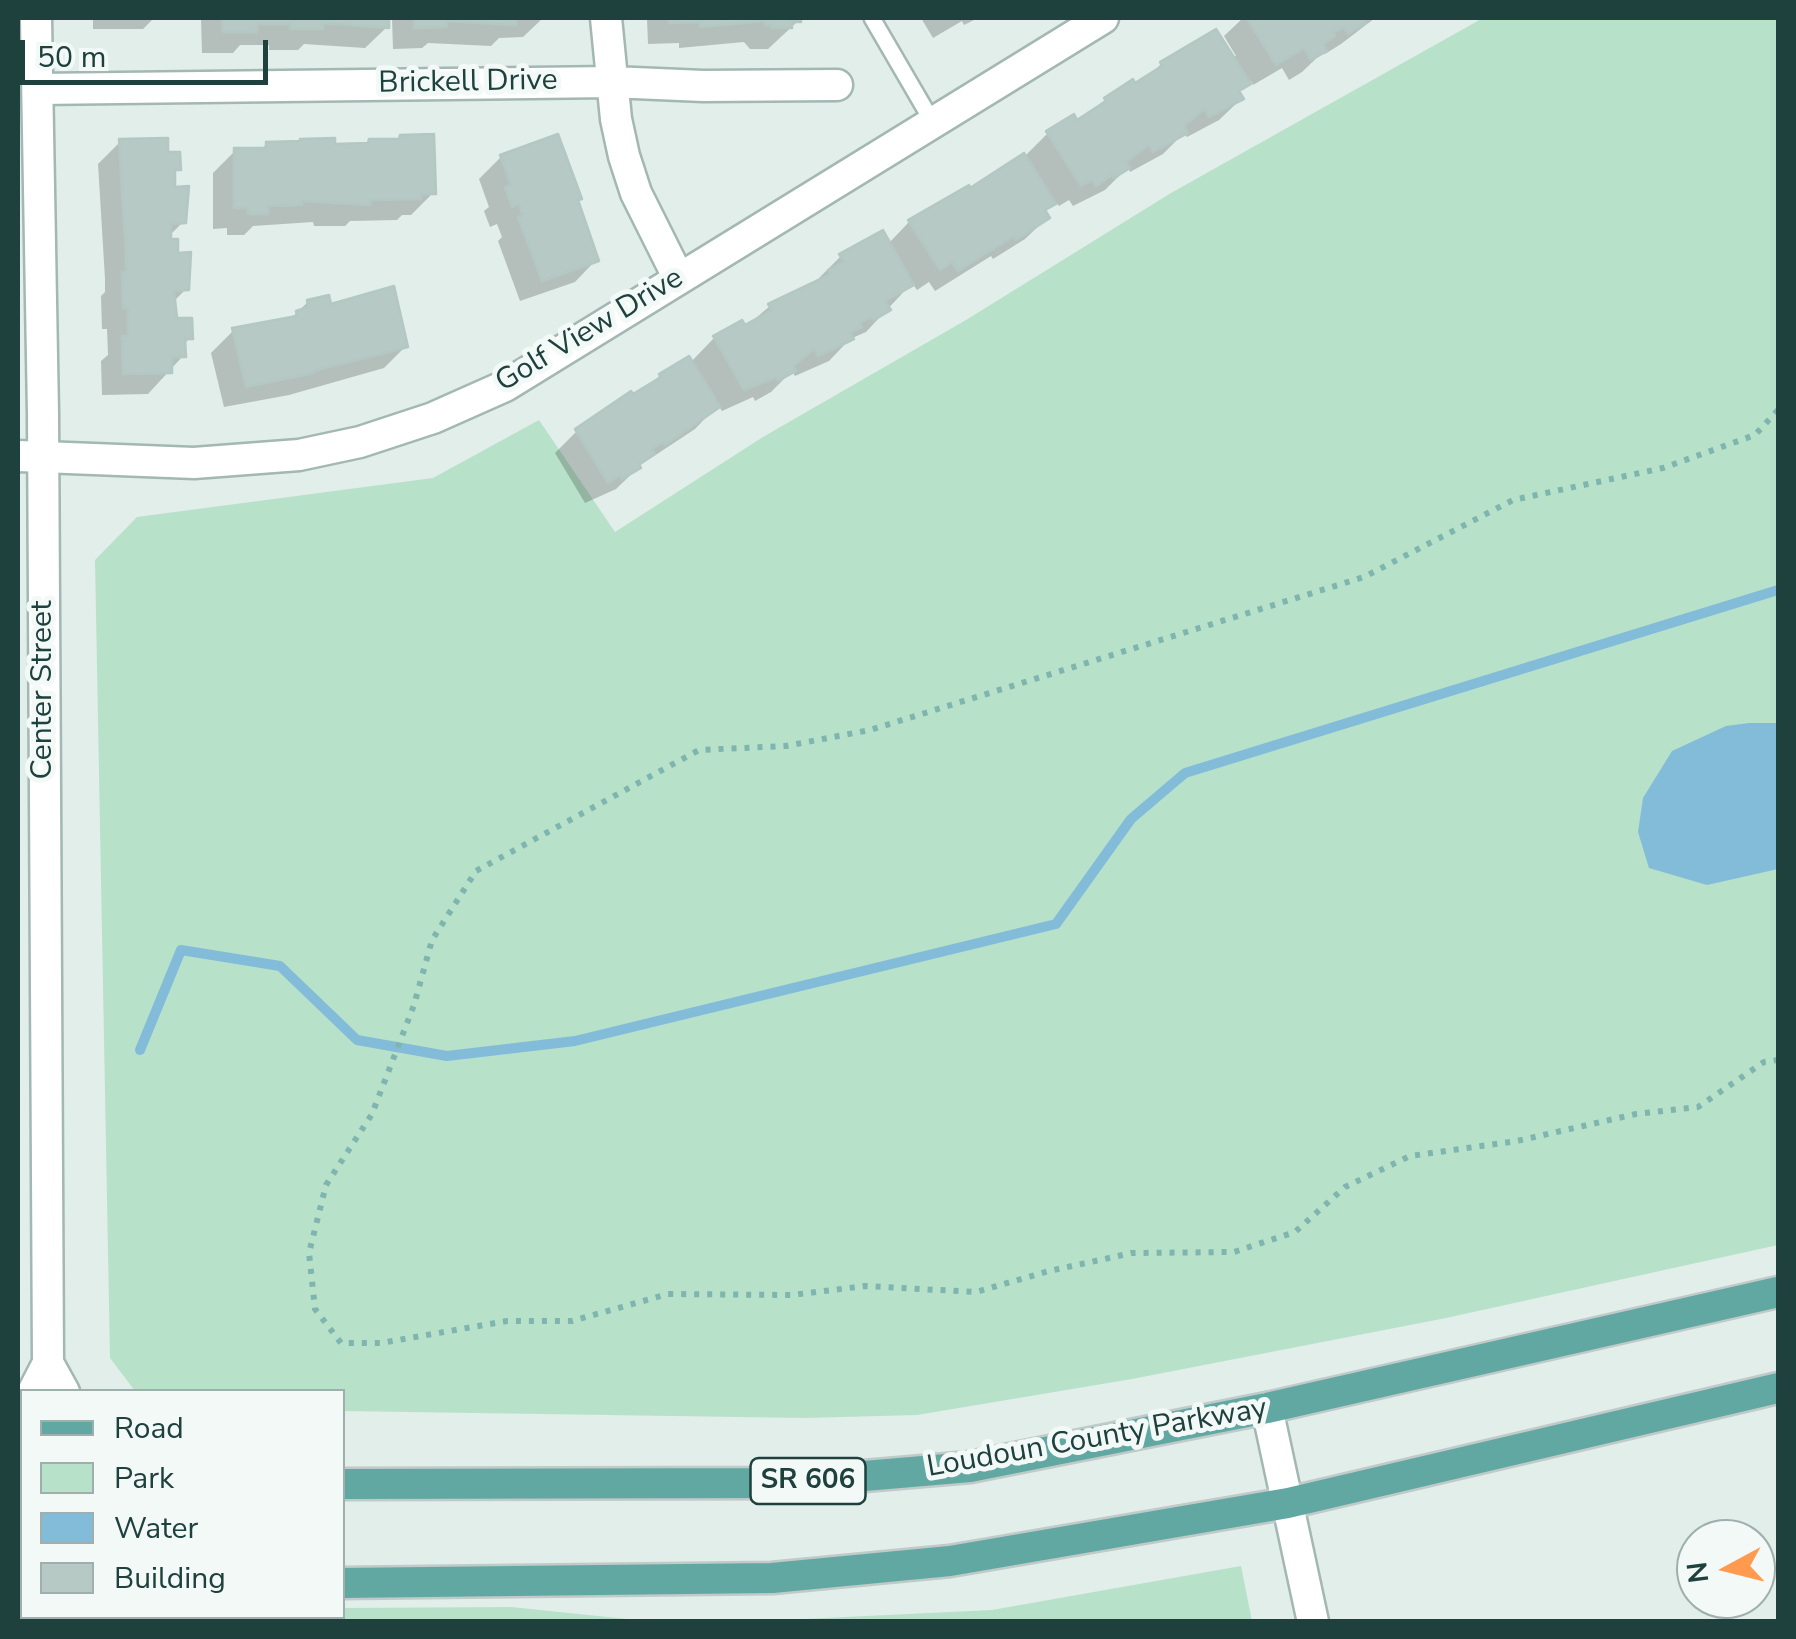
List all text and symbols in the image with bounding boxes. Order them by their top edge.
scale bar [25,20,272,82]
text: 50 m [37,37,106,78]
street label: Brickell Drive [378,63,558,103]
street label: Golf View Drive [490,261,690,401]
street label: Center Street [26,601,62,779]
legend [20,1389,345,1619]
street label: Loudoun County Parkway [924,1391,1270,1487]
text: Road [114,1408,184,1449]
text: Park [114,1458,174,1499]
road number: SR 606 [750,1458,866,1504]
text: Water [114,1508,198,1549]
north arrow [1676,1519,1776,1619]
text: Building [114,1558,226,1599]
text: N [1678,1560,1718,1585]

